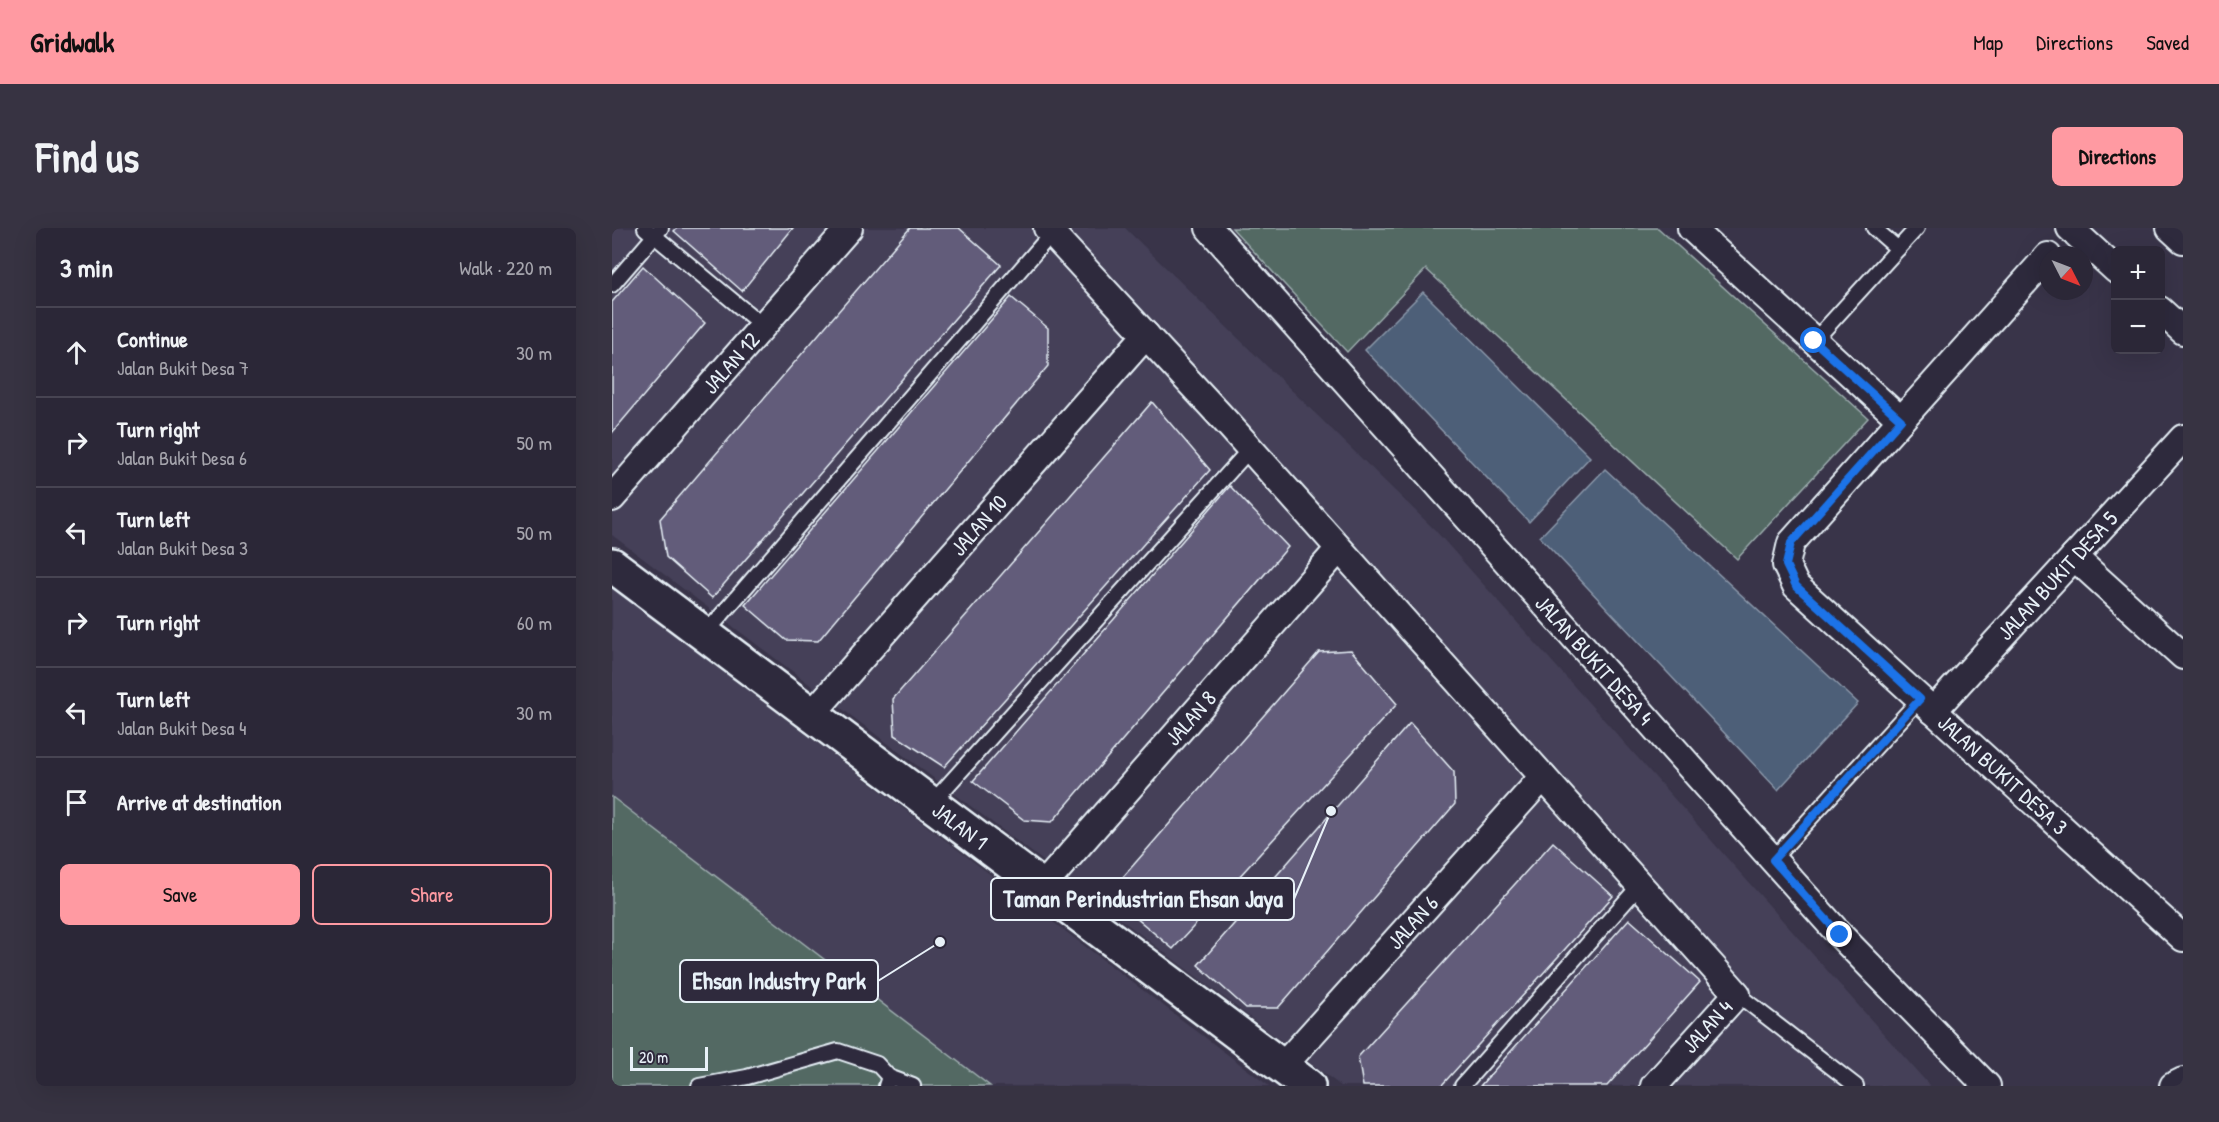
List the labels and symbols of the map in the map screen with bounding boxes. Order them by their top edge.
north arrow [2039,246,2093,300]
street label: JALAN 12 [695,325,767,400]
route start [1800,327,1826,353]
street label: JALAN 10 [943,488,1014,562]
street label: JALAN BUKIT DESA 5 [1990,504,2124,646]
street label: JALAN BUKIT DESA 4 [1529,589,1660,731]
street label: JALAN 8 [1158,684,1223,752]
street label: JALAN BUKIT DESA 3 [1932,707,2075,841]
street label: JALAN 1 [926,795,994,856]
callout: Taman Perindustrian Ehsan Jaya [991,878,1294,920]
text: Taman Perindustrian Ehsan Jaya [1002,882,1283,915]
street label: JALAN 6 [1380,888,1445,956]
route end [1826,921,1852,947]
callout: Ehsan Industry Park [680,960,878,1002]
text: Ehsan Industry Park [692,964,866,997]
street label: JALAN 4 [1675,993,1739,1059]
scale bar [630,1044,708,1072]

